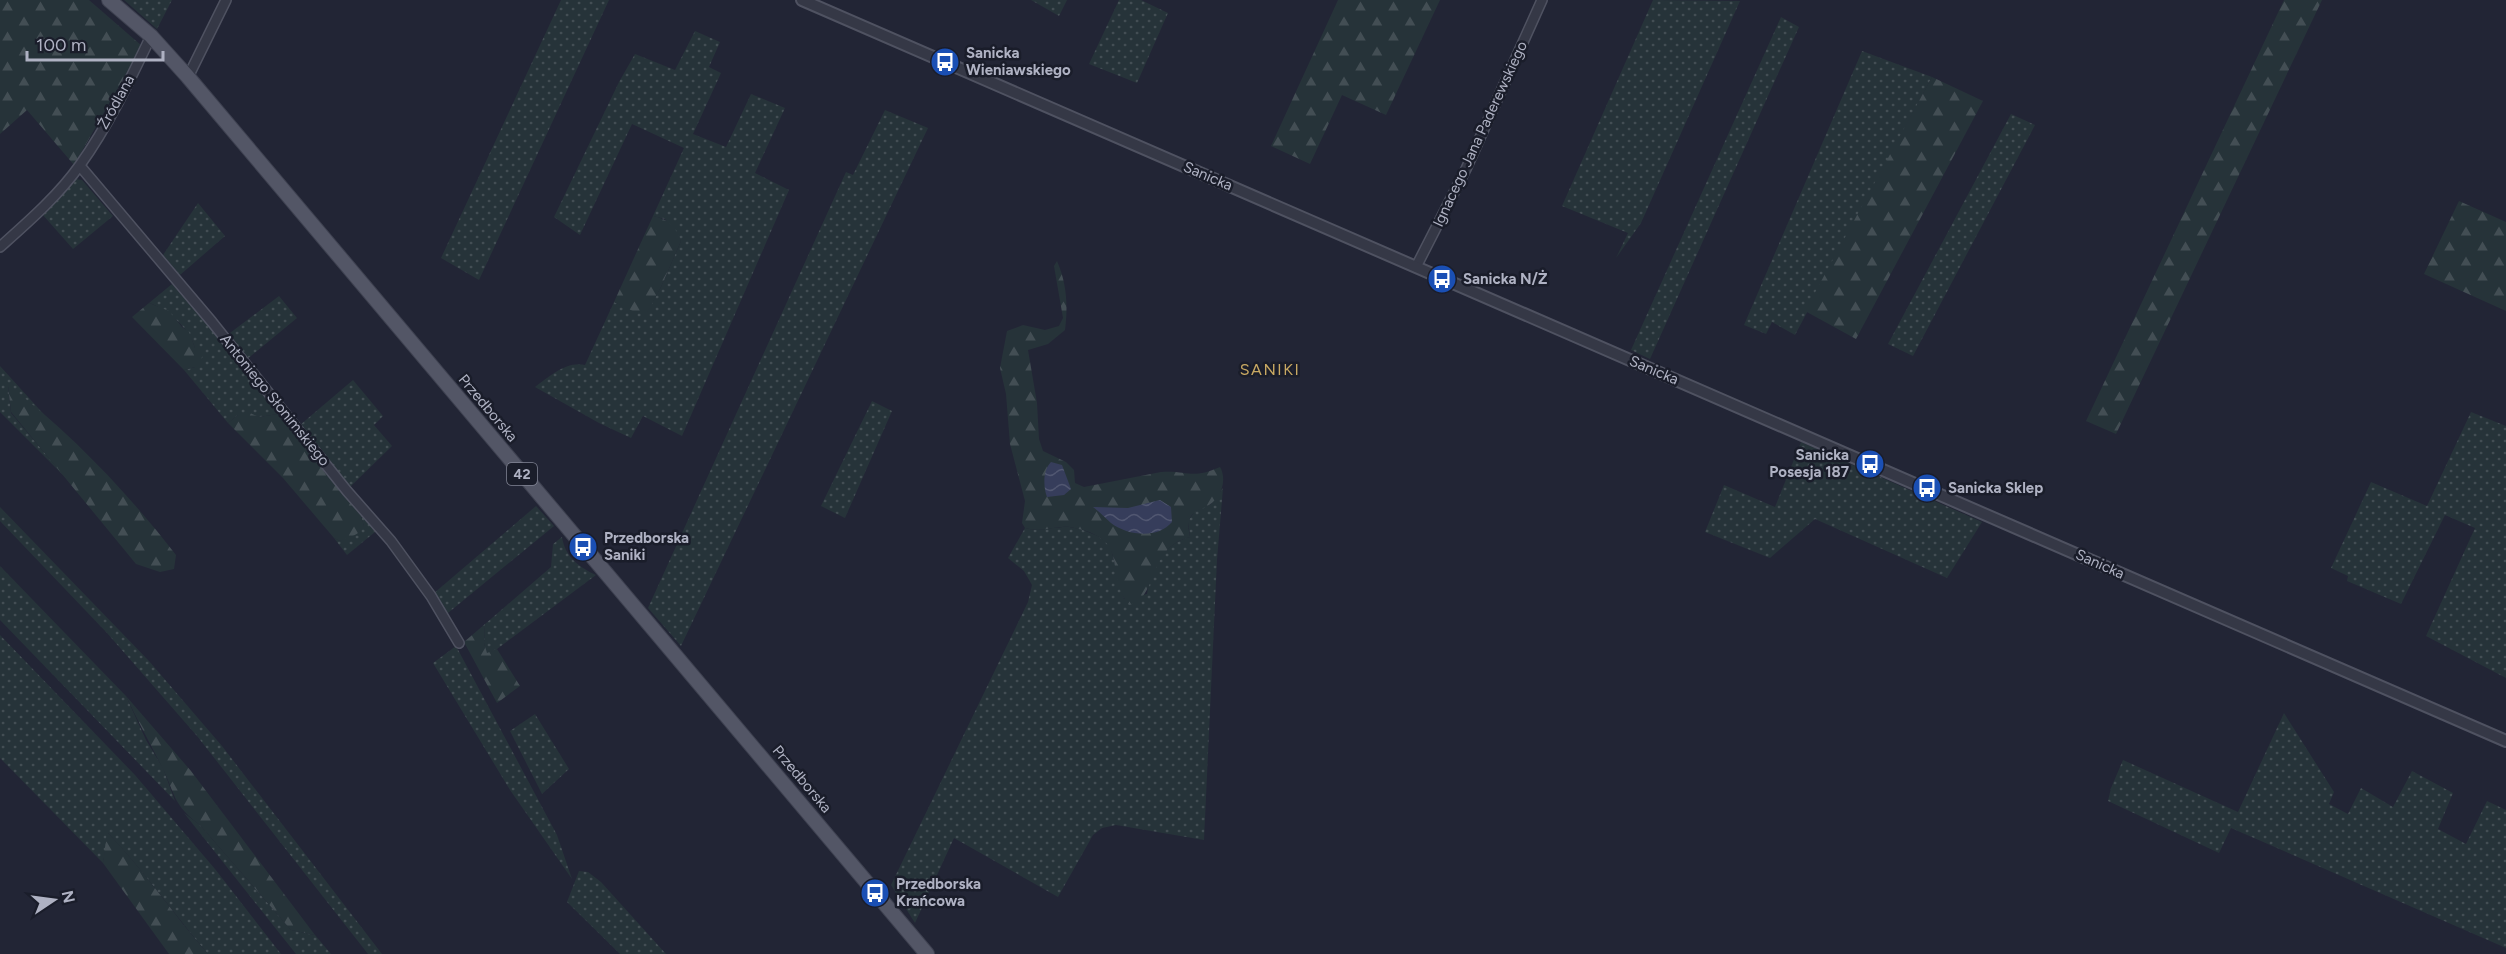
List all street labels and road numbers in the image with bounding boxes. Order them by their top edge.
street label: Ignacego Jana Paderewskiego [1429,38,1531,230]
street label: Źródlana [94,72,138,132]
street label: Sanicka [1181,158,1235,194]
street label: Antoniego Słonimskiego [216,330,334,470]
street label: Sanicka [1627,352,1681,388]
street label: Przedborska [455,371,521,445]
road number: 42 [507,463,537,485]
street label: Sanicka [2073,545,2127,583]
street label: Przedborska [769,742,835,816]

